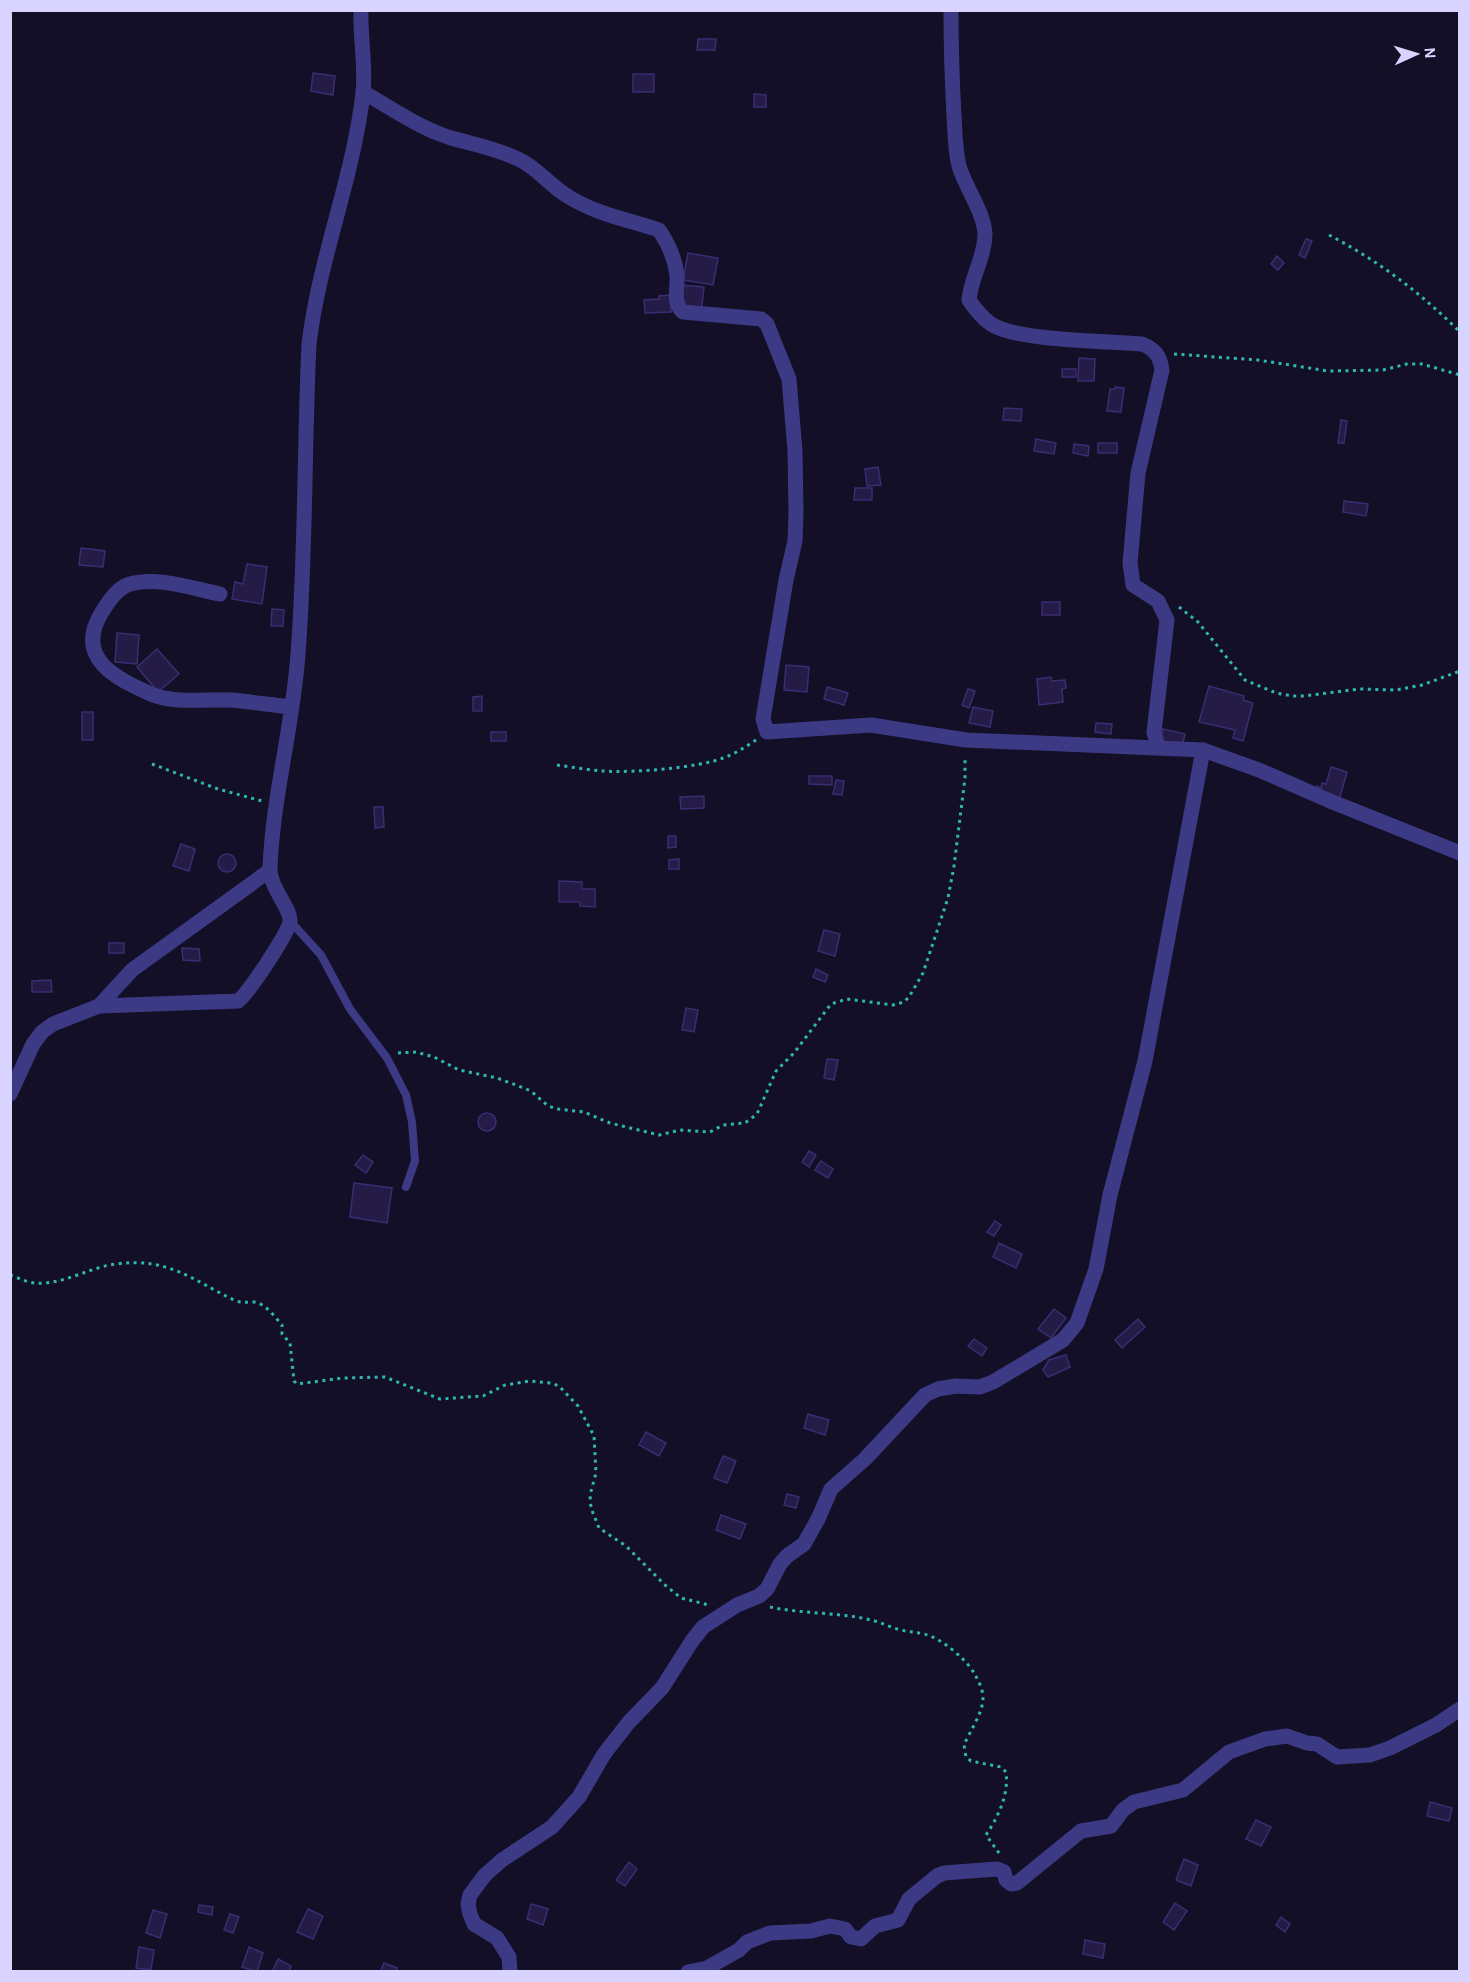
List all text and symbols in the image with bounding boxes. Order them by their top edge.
north arrow [1386,24,1446,84]
text: N [1422,47,1438,59]

